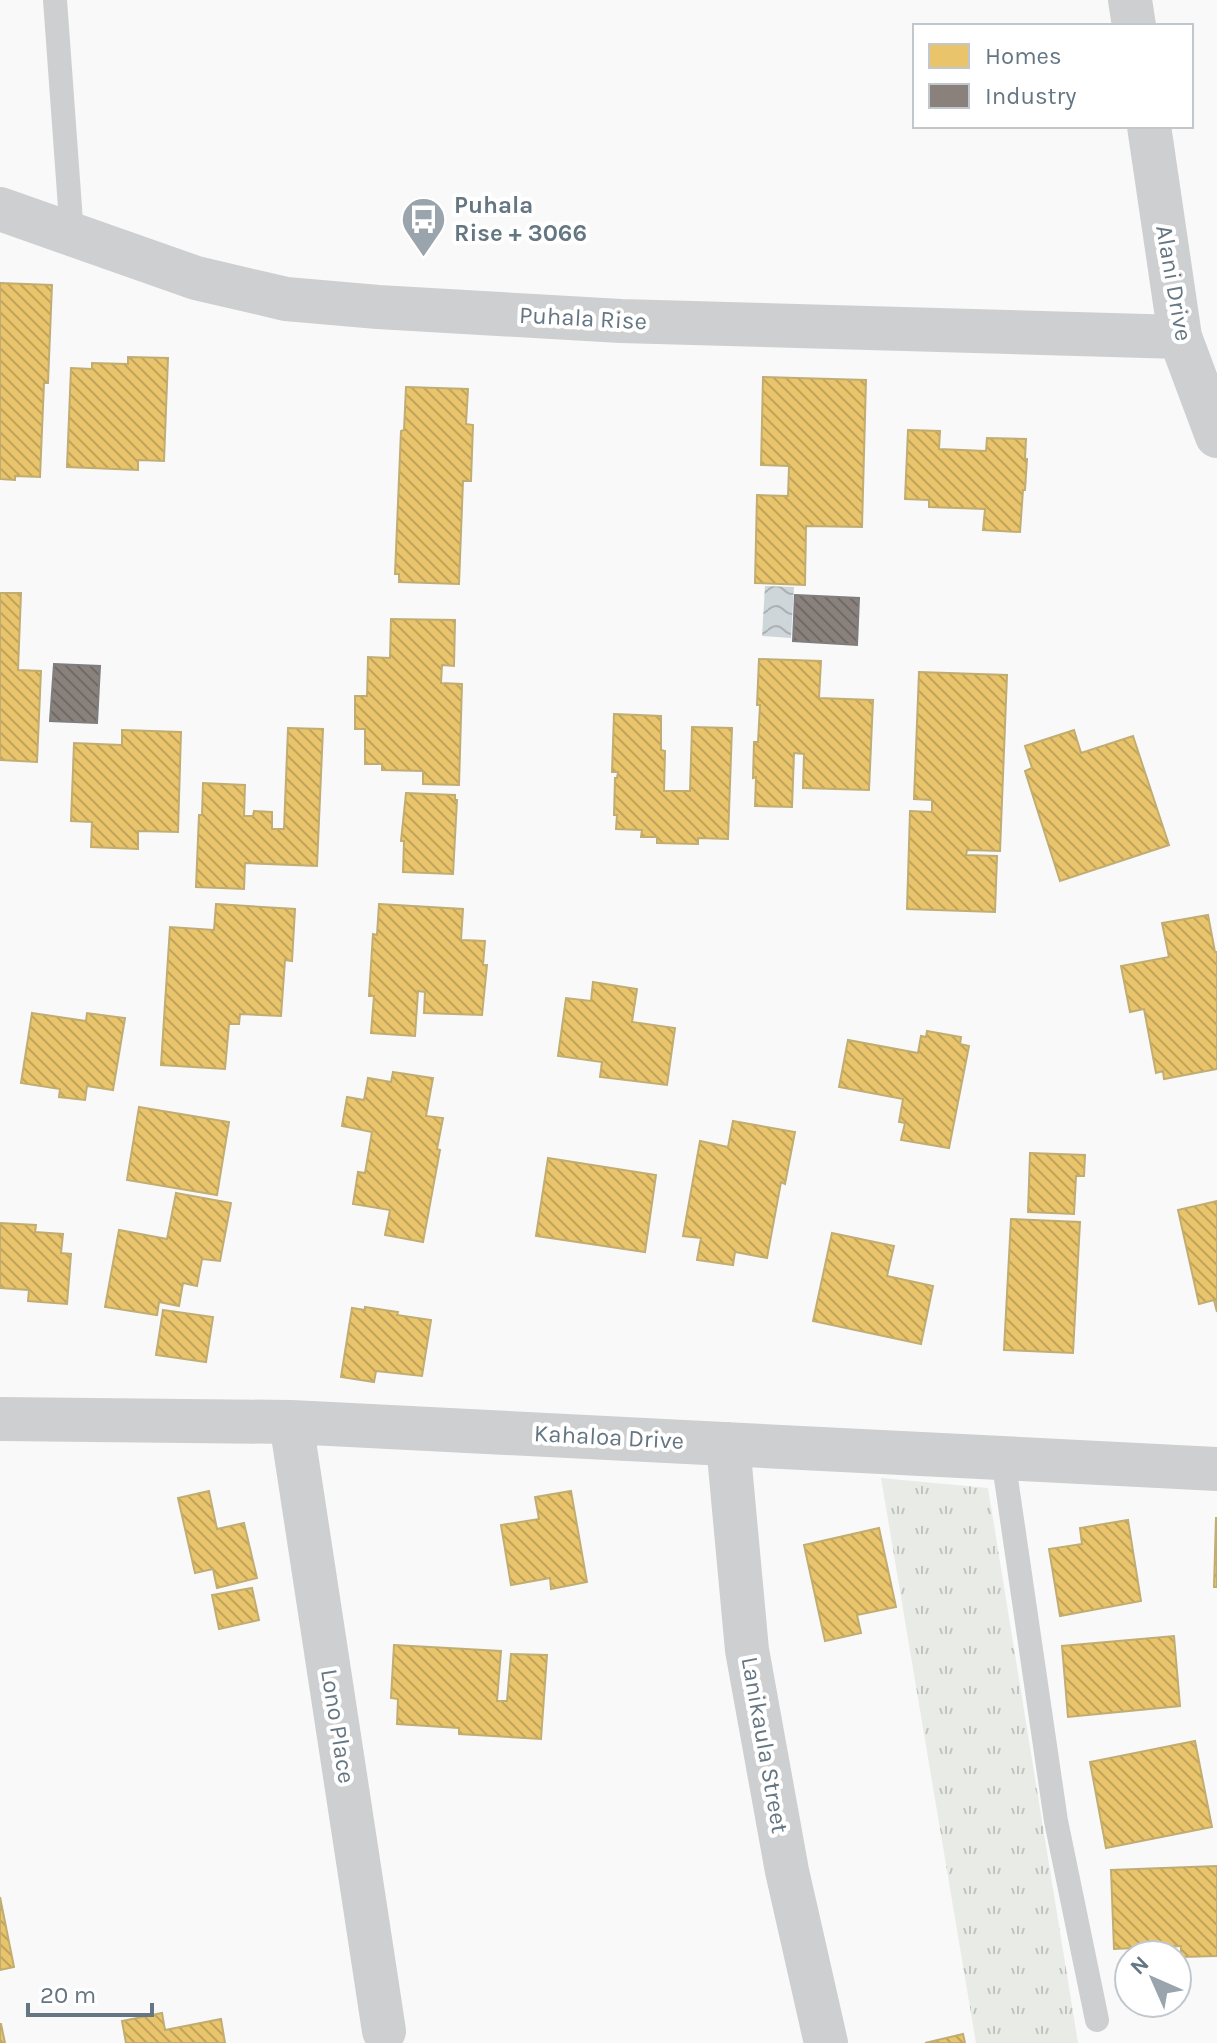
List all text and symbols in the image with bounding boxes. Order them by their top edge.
legend [913,24,1193,128]
text: Homes [985,42,1062,70]
text: Industry [985,82,1076,110]
place label: Puhala Rise + 3066 [454,191,587,247]
bus stop icon: Puhala Rise + 3066 [399,195,447,258]
street label: Alani Drive [1150,223,1198,343]
street label: Puhala Rise [518,301,648,335]
street label: Kahaloa Drive [533,1419,685,1455]
street label: Lanikaula Street [736,1654,794,1836]
street label: Lono Place [315,1667,361,1785]
north arrow [1113,1939,1193,2019]
text: N [1125,1951,1154,1980]
scale bar [28,1967,152,2017]
text: 20 m [40,1981,96,2009]

